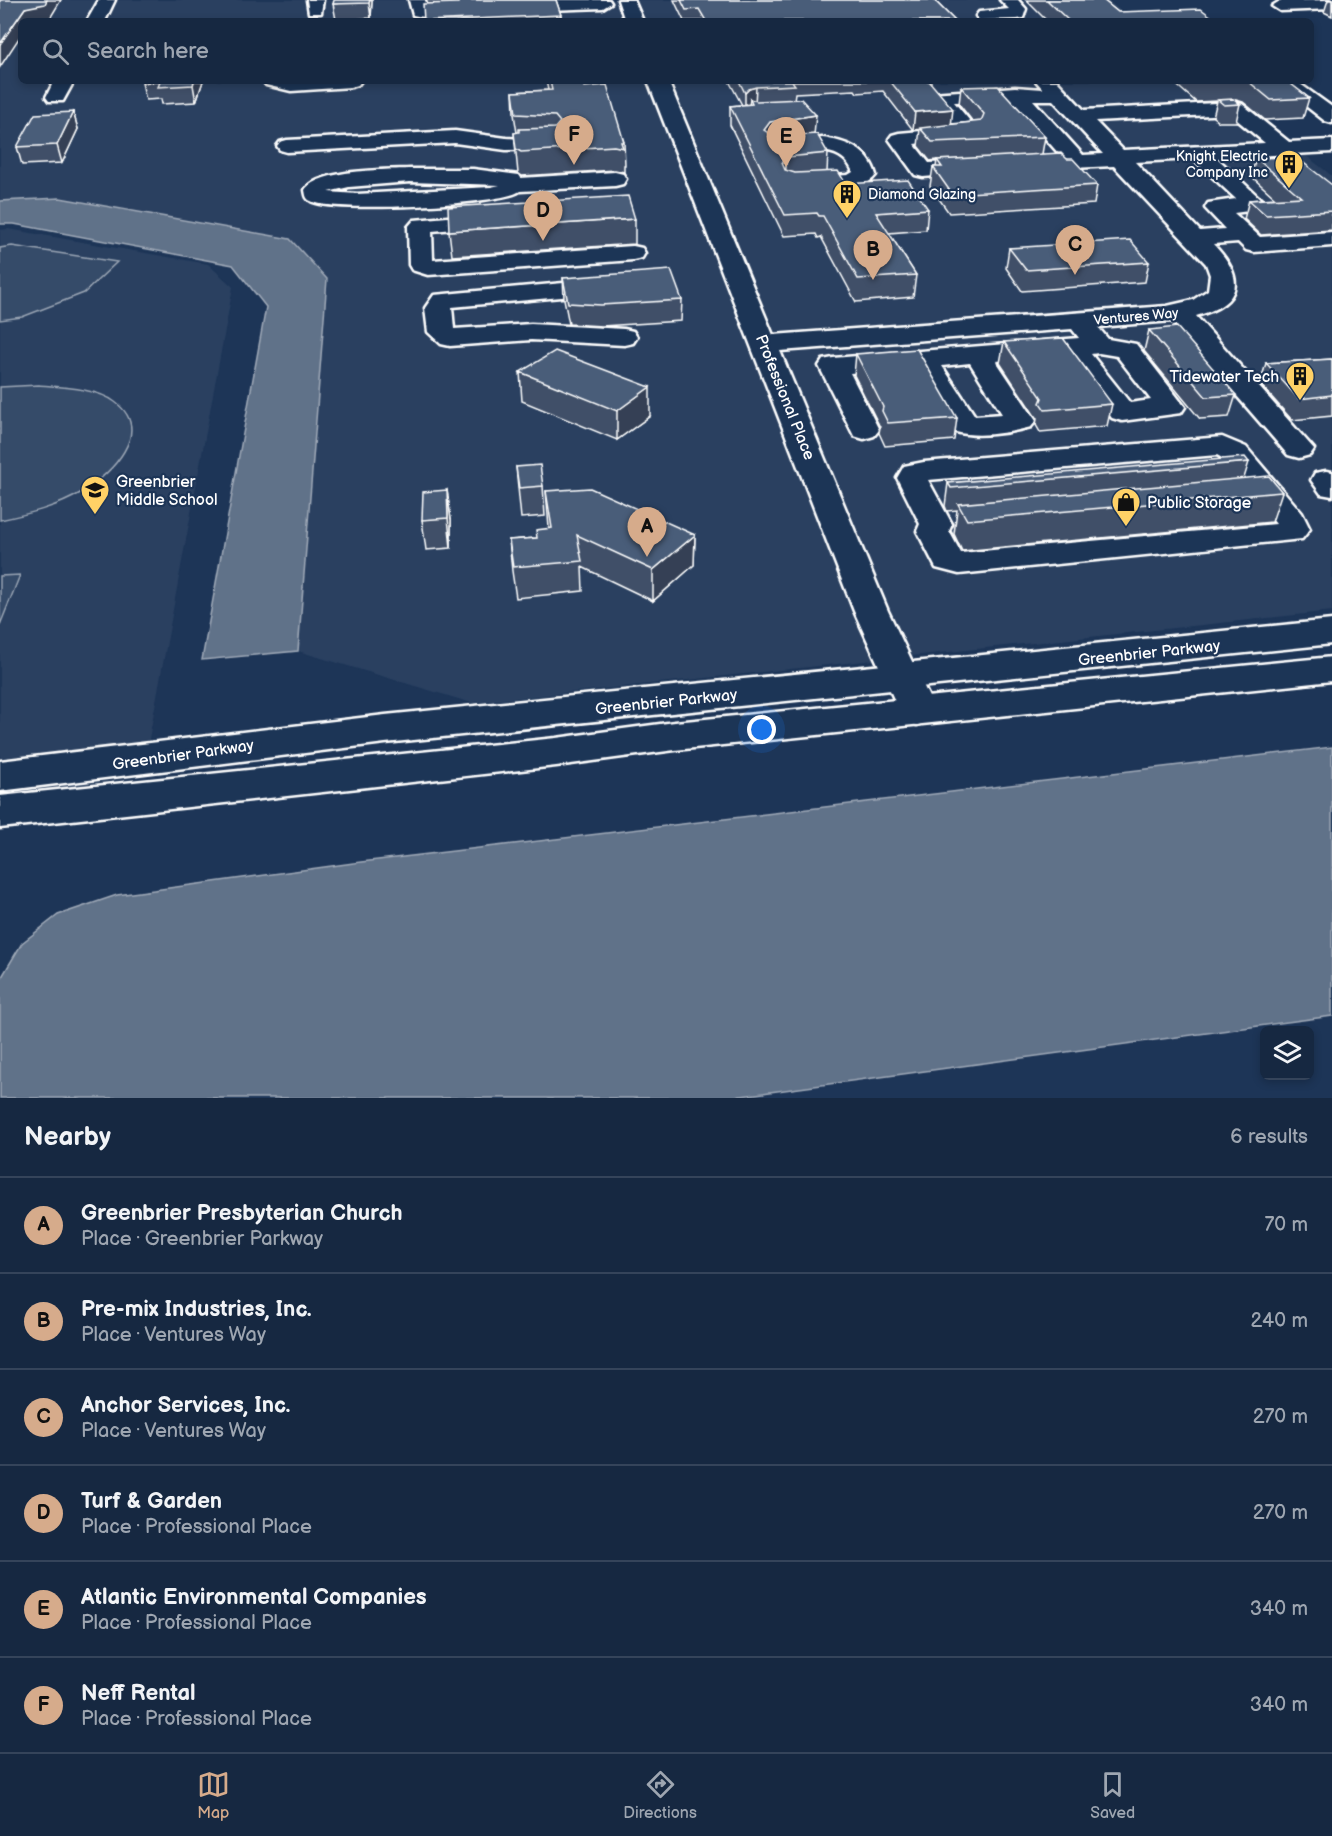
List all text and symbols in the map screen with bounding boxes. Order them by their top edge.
search box [18,18,1314,84]
icon: search [39,35,72,68]
text: Search here [87,38,209,65]
pin: F [554,116,594,165]
pin: E [766,118,806,167]
place label: Knight Electric Company Inc [1176,148,1268,181]
building icon: Knight Electric Company Inc [1273,148,1305,190]
building icon: Diamond Glazing [831,178,863,220]
place label: Diamond Glazing [868,186,976,203]
pin: D [524,192,562,241]
pin: C [1056,226,1094,275]
pin: B [854,230,892,280]
street label: Ventures Way [1093,304,1180,329]
street label: Professional Place [751,332,819,464]
building icon: Tidewater Tech [1284,360,1316,402]
place label: Tidewater Tech [1170,368,1279,387]
place label: Greenbrier Middle School [116,473,218,510]
school or university icon: Greenbrier Middle School [79,474,111,516]
shop icon: Public Storage [1110,486,1142,528]
place label: Public Storage [1147,494,1252,513]
pin: A [628,508,666,557]
street label: Greenbrier Parkway [1077,637,1222,670]
street label: Greenbrier Parkway [594,686,739,719]
your location [747,715,776,744]
street label: Greenbrier Parkway [111,736,256,775]
map controls [1260,1026,1314,1080]
button: layers [1260,1026,1314,1080]
text: Nearby [24,1122,111,1153]
text: 6 results [1230,1125,1308,1149]
text: Greenbrier Presbyterian Church [81,1200,403,1227]
text: A [37,1213,50,1237]
text: 70 m [1264,1213,1308,1237]
text: Place · Greenbrier Parkway [81,1227,323,1251]
text: Pre-mix Industries, Inc. [81,1296,312,1323]
text: B [36,1309,51,1333]
text: 240 m [1251,1309,1308,1333]
text: Place · Ventures Way [81,1323,266,1347]
text: Anchor Services, Inc. [81,1392,290,1419]
text: C [36,1405,51,1429]
text: 270 m [1253,1405,1308,1429]
text: Place · Ventures Way [81,1419,266,1443]
text: Turf & Garden [81,1488,222,1515]
text: D [37,1501,50,1525]
text: 270 m [1253,1501,1308,1525]
text: Place · Professional Place [81,1515,312,1539]
text: Atlantic Environmental Companies [81,1584,427,1611]
text: E [37,1597,50,1621]
text: 340 m [1250,1597,1308,1621]
text: Place · Professional Place [81,1611,312,1635]
text: Neff Rental [81,1680,196,1707]
text: F [37,1693,50,1717]
text: 340 m [1250,1693,1308,1717]
text: Place · Professional Place [81,1707,312,1731]
tab: Map [197,1768,230,1823]
tab: Directions [623,1768,697,1823]
tab: Saved [1090,1768,1135,1823]

